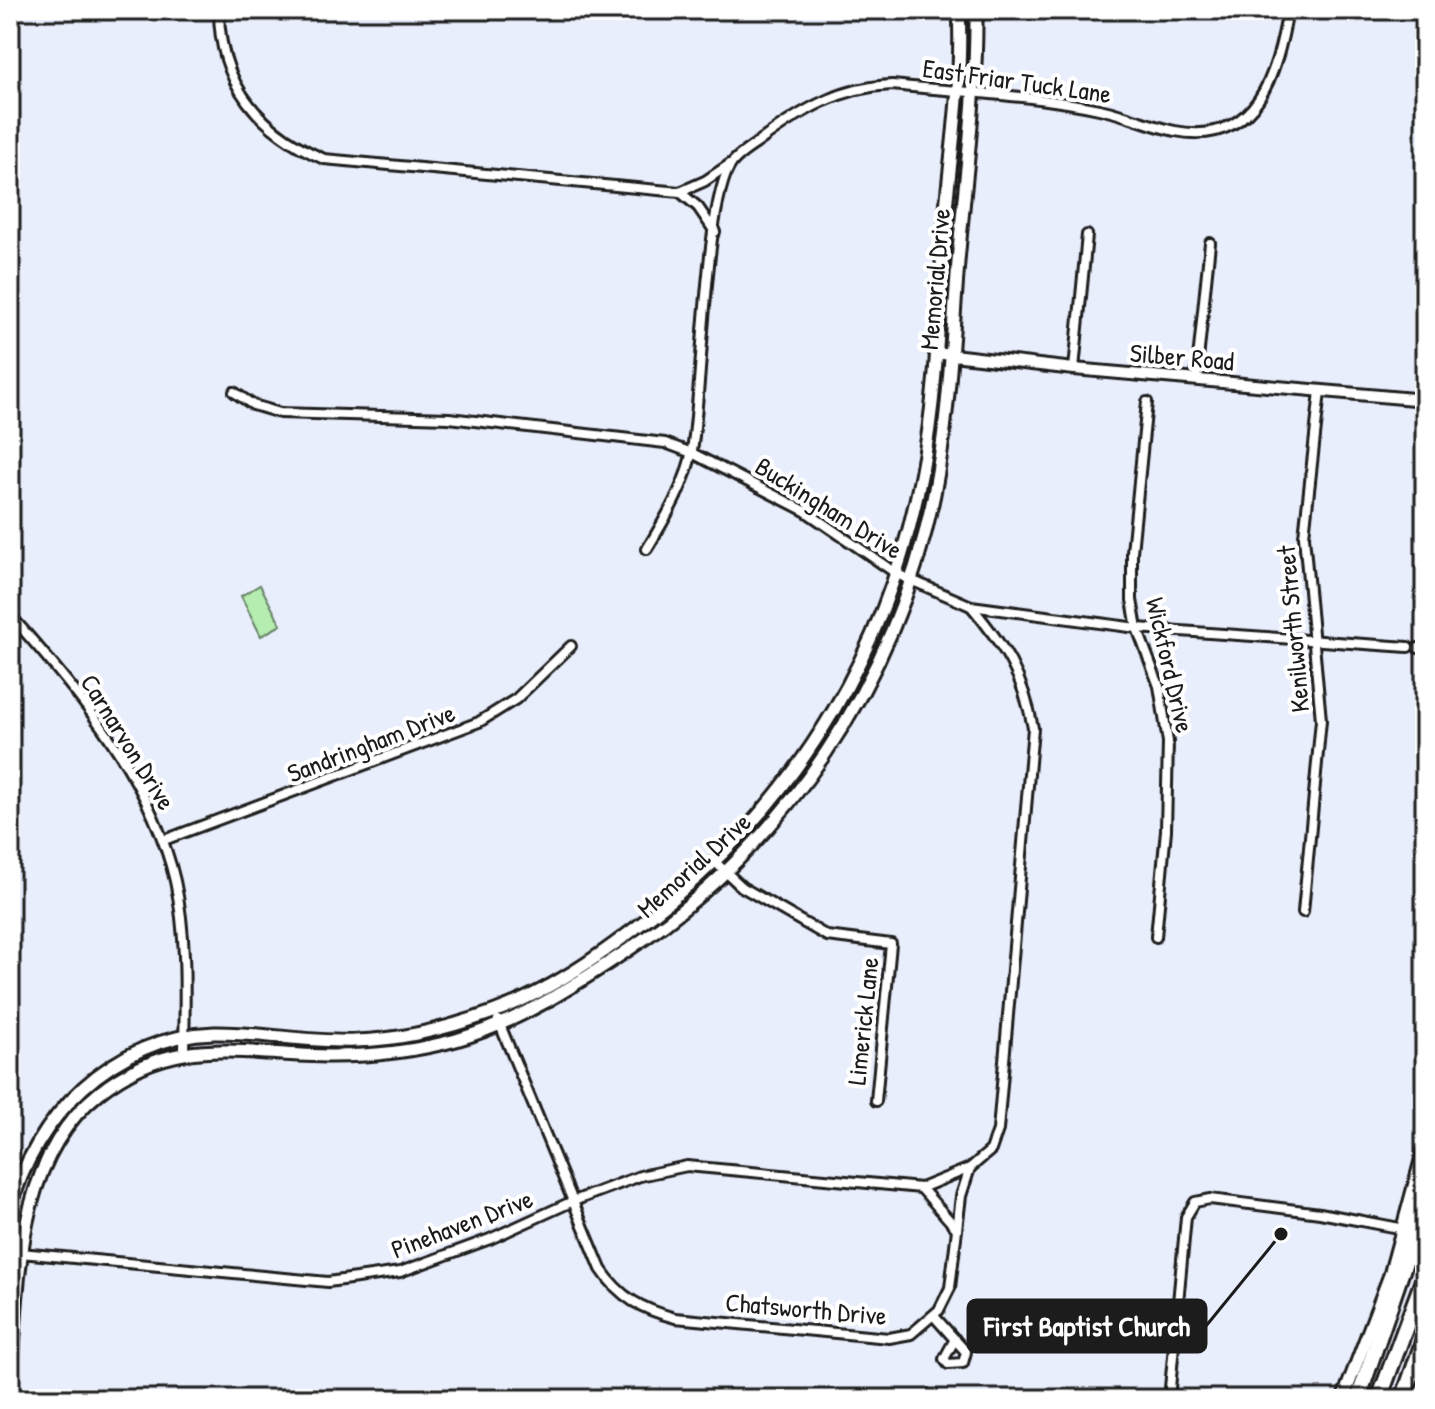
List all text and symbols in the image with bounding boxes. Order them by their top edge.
street label: East Friar Tuck Lane [921,50,1113,111]
street label: Memorial Drive [911,207,958,351]
street label: Silber Road [1129,335,1236,378]
street label: Buckingham Drive [749,448,909,567]
street label: Kenilworth Street [1268,543,1317,714]
street label: Wickford Drive [1138,594,1203,736]
street label: Carnarvon Drive [73,667,184,816]
street label: Sandringham Drive [282,694,460,791]
street label: Memorial Drive [629,804,758,925]
street label: Limerick Lane [838,955,887,1087]
street label: Pinehaven Drive [386,1181,538,1267]
street label: Chatsworth Drive [724,1284,888,1333]
callout: First Baptist Church [968,1300,1206,1352]
text: First Baptist Church [983,1307,1190,1346]

